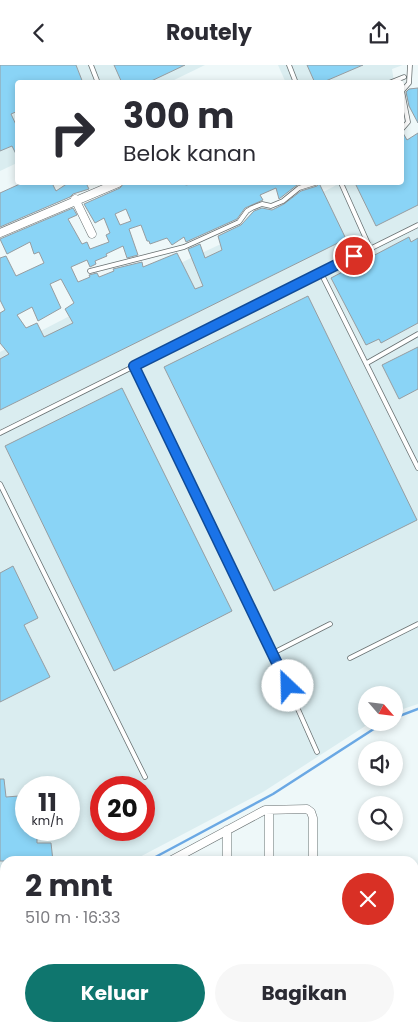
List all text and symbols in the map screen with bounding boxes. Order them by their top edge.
text: Routely [166,17,252,48]
icon: back [25,19,53,47]
icon: share [365,19,393,47]
text: 300 m [123,91,234,140]
icon: right [40,100,105,165]
text: Belok kanan [123,138,256,169]
pin [333,235,375,277]
icon: arrive [340,242,368,270]
position arrow [261,659,313,711]
north arrow [358,686,402,731]
map controls [358,686,403,841]
button: sound [358,741,403,786]
speed limit sign: 20 [90,776,155,841]
text: 11 [38,785,57,820]
button: search [358,796,403,841]
text: km/h [32,812,63,829]
text: 2 mnt [25,864,113,907]
button: close [342,873,394,925]
text: 510 m · 16:33 [25,906,120,929]
button: Keluar [25,964,205,1022]
button: Bagikan [215,964,394,1022]

